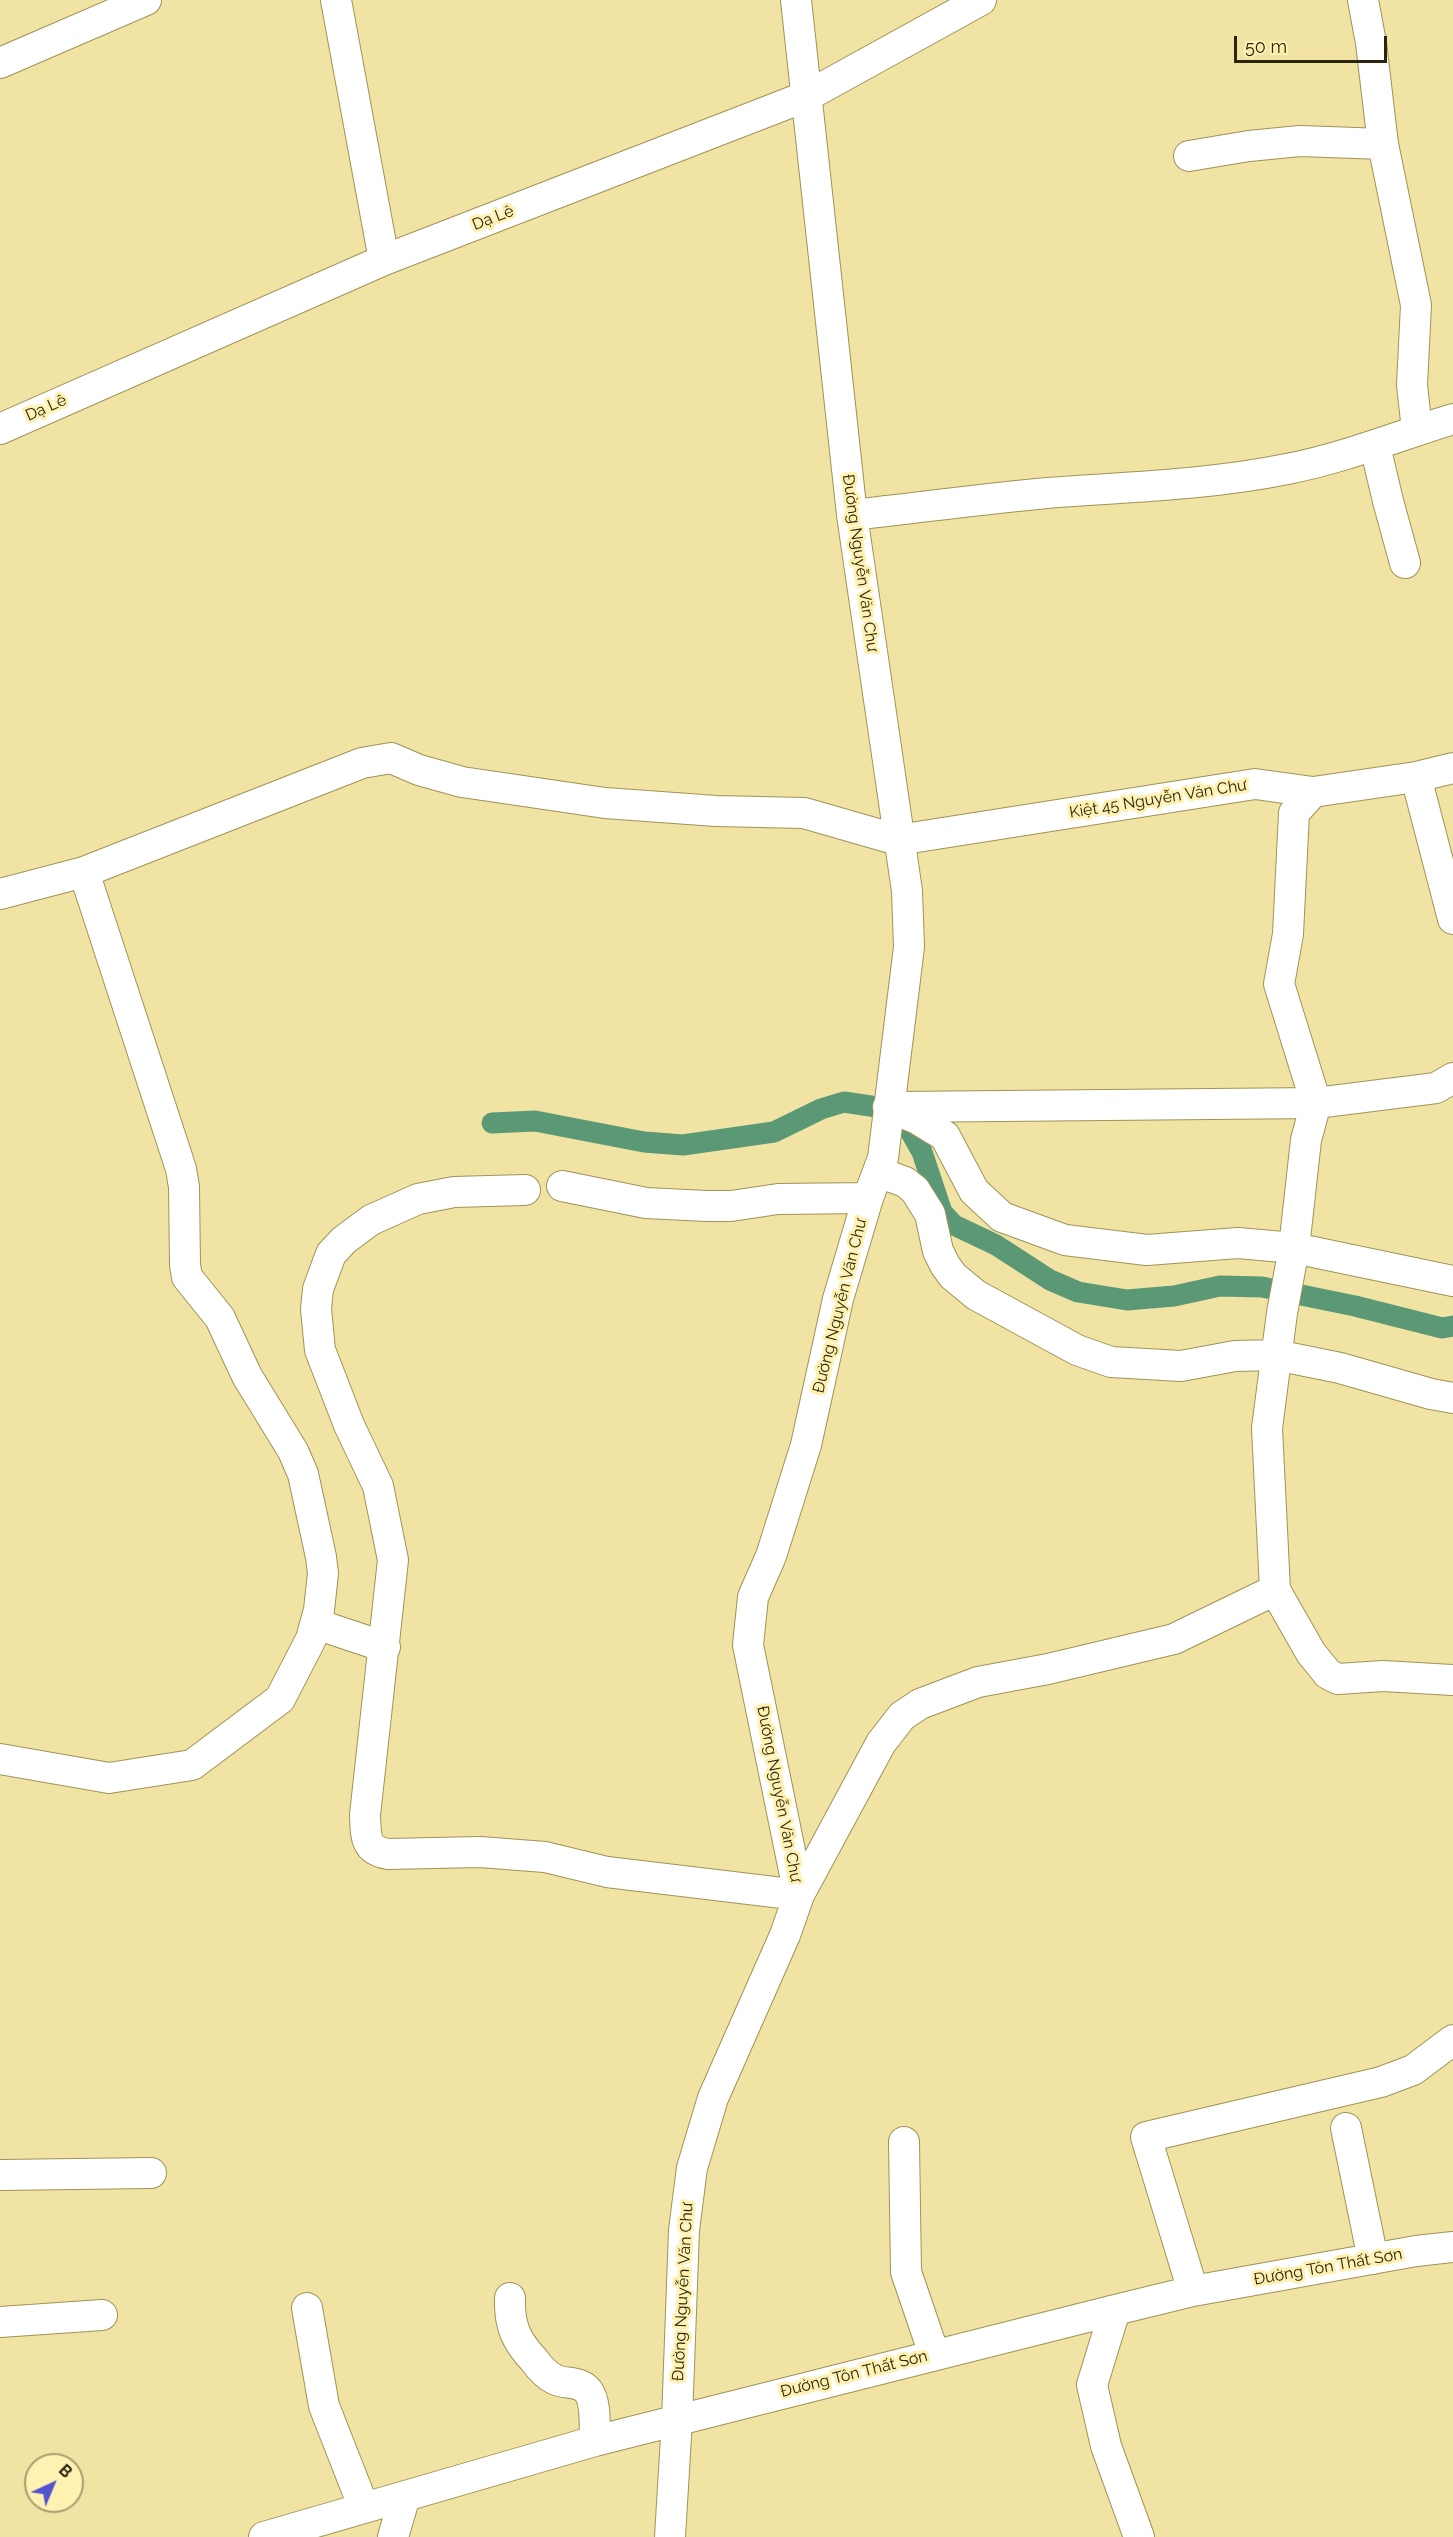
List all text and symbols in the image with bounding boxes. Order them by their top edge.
scale bar [1237,24,1390,62]
text: 50 m [1245,36,1287,57]
street label: Dạ Lê [470,201,516,235]
street label: Dạ Lê [23,391,69,425]
street label: Đường Nguyễn Văn Chư [838,473,882,653]
street label: Kiệt 45 Nguyễn Văn Chư [1068,776,1248,822]
street label: Đường Nguyễn Văn Chư [809,1217,871,1395]
street label: Đường Nguyễn Văn Chư [753,1704,805,1884]
street label: Đường Nguyễn Văn Chư [669,2202,697,2382]
street label: Đường Tôn Thất Sơn [1252,2244,1404,2290]
street label: Đường Tôn Thất Sơn [779,2346,929,2402]
north arrow [24,2453,84,2513]
text: B [55,2461,76,2482]

